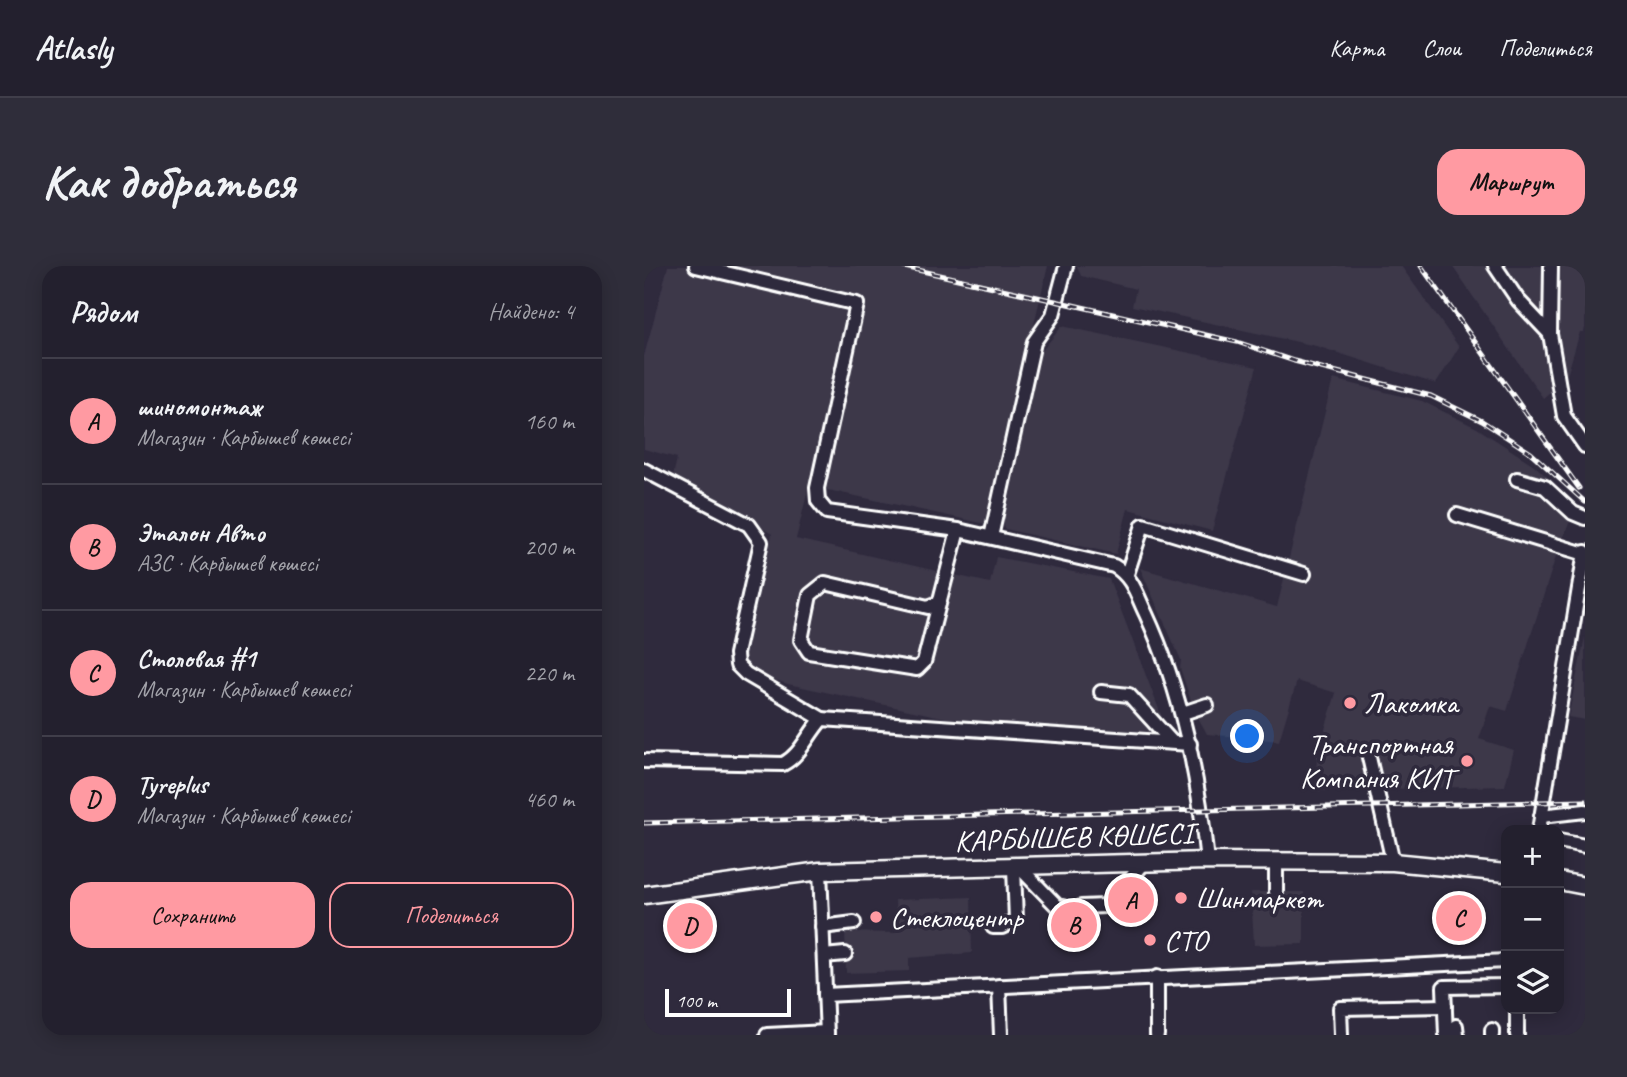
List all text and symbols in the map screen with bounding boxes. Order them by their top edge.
text: Atlasly [35,27,112,69]
text: Карта [1330,33,1384,63]
text: Слои [1422,33,1461,63]
text: Поделиться [1499,33,1592,63]
button: Маршрут [1437,149,1585,215]
text: Как добраться [42,151,295,213]
text: Рядом [70,293,137,331]
text: Найдено: 4 [488,297,574,326]
text: шиномонтаж [137,390,261,423]
text: A [87,407,99,436]
text: 160 m [525,407,574,436]
text: Магазин · Карбышев көшесі [137,423,350,452]
text: Эталон Авто [137,516,265,549]
text: B [87,533,99,562]
text: 200 m [525,533,574,562]
text: АЗС · Карбышев көшесі [137,549,318,578]
text: Столовая #1 [137,642,256,675]
text: C [88,659,98,688]
text: 220 m [525,659,574,688]
text: Магазин · Карбышев көшесі [137,675,350,704]
place label: Лакомка [1364,684,1460,722]
marker: Лакомка [1342,695,1358,711]
your location [1230,719,1264,753]
place label: Транспортная Компания КИТ [1300,725,1460,797]
marker: Транспортная Компания КИТ [1459,753,1475,769]
text: Tyreplus [137,768,208,801]
text: D [86,785,100,814]
text: 460 m [525,785,574,814]
text: Магазин · Карбышев көшесі [137,801,350,830]
street label: КАРБЫШЕВ КӨШЕСІ [954,814,1201,860]
map controls [1501,825,1564,1014]
button: + [1501,825,1564,888]
pin: A [1108,874,1154,926]
place label: Шинмаркет [1195,879,1324,917]
button: Сохранить [70,882,315,948]
button: Поделиться [329,882,574,948]
button: − [1501,888,1564,951]
marker: Шинмаркет [1173,890,1189,906]
pin: C [1436,892,1482,944]
place label: Стеклоцентр [890,898,1025,936]
pin: B [1051,899,1097,951]
pin: D [667,900,713,952]
marker: Стеклоцентр [868,909,884,925]
place label: СТО [1164,921,1210,959]
marker: СТО [1142,932,1158,948]
button: layers [1501,951,1564,1014]
scale bar [665,986,791,1018]
text: 100 m [676,989,717,1013]

